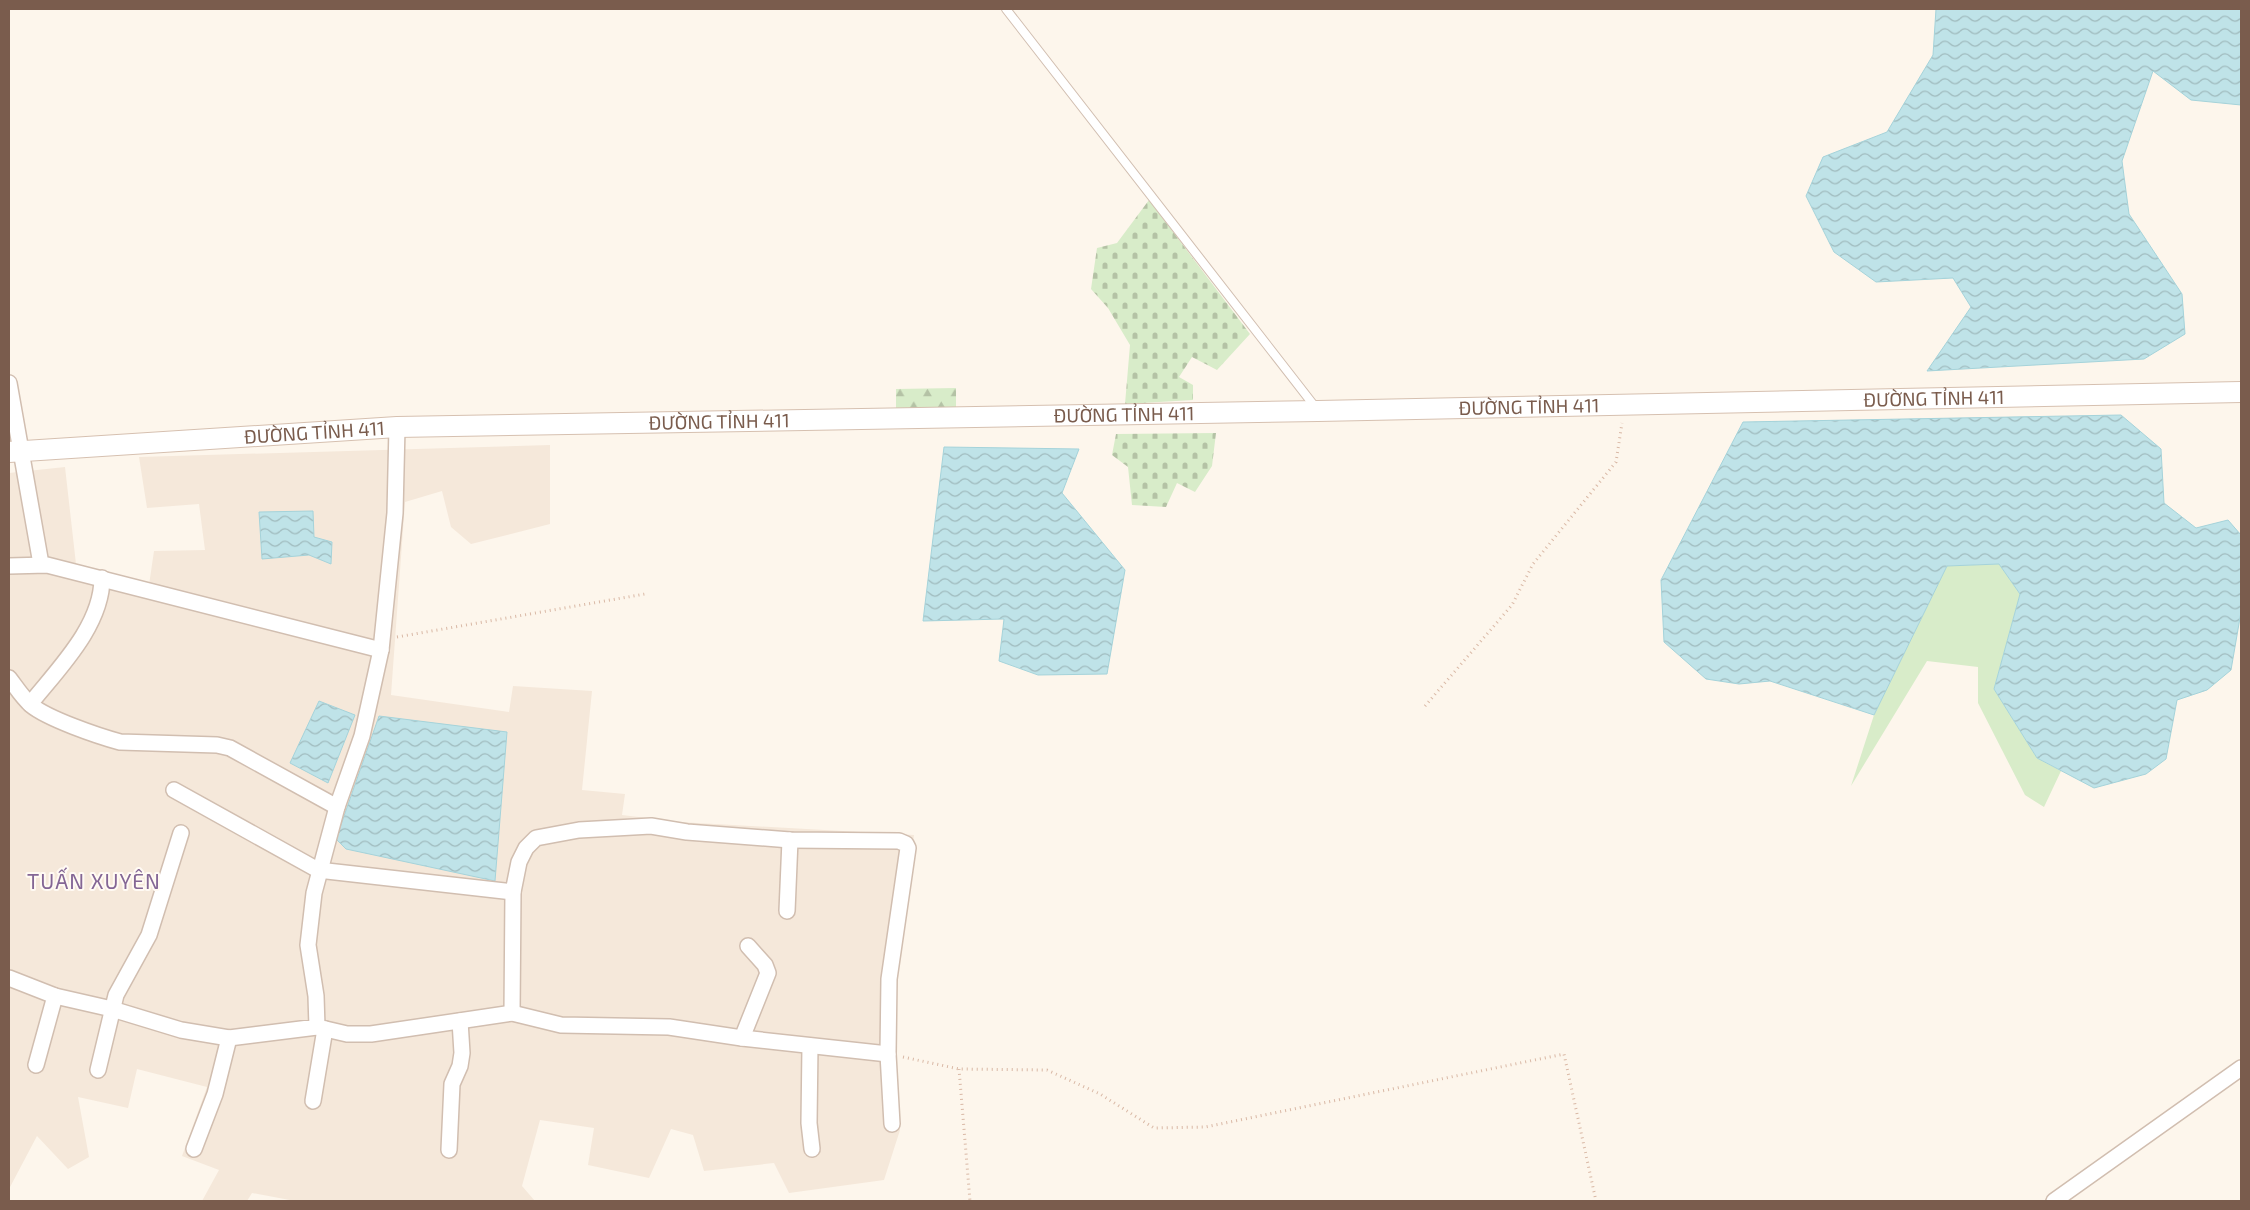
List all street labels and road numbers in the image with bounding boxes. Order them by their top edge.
street label: ĐƯỜNG TỈNH 411 [1863,385,2005,411]
street label: ĐƯỜNG TỈNH 411 [1458,393,1600,419]
street label: ĐƯỜNG TỈNH 411 [1053,401,1195,427]
street label: ĐƯỜNG TỈNH 411 [648,408,790,434]
street label: ĐƯỜNG TỈNH 411 [243,416,385,448]

